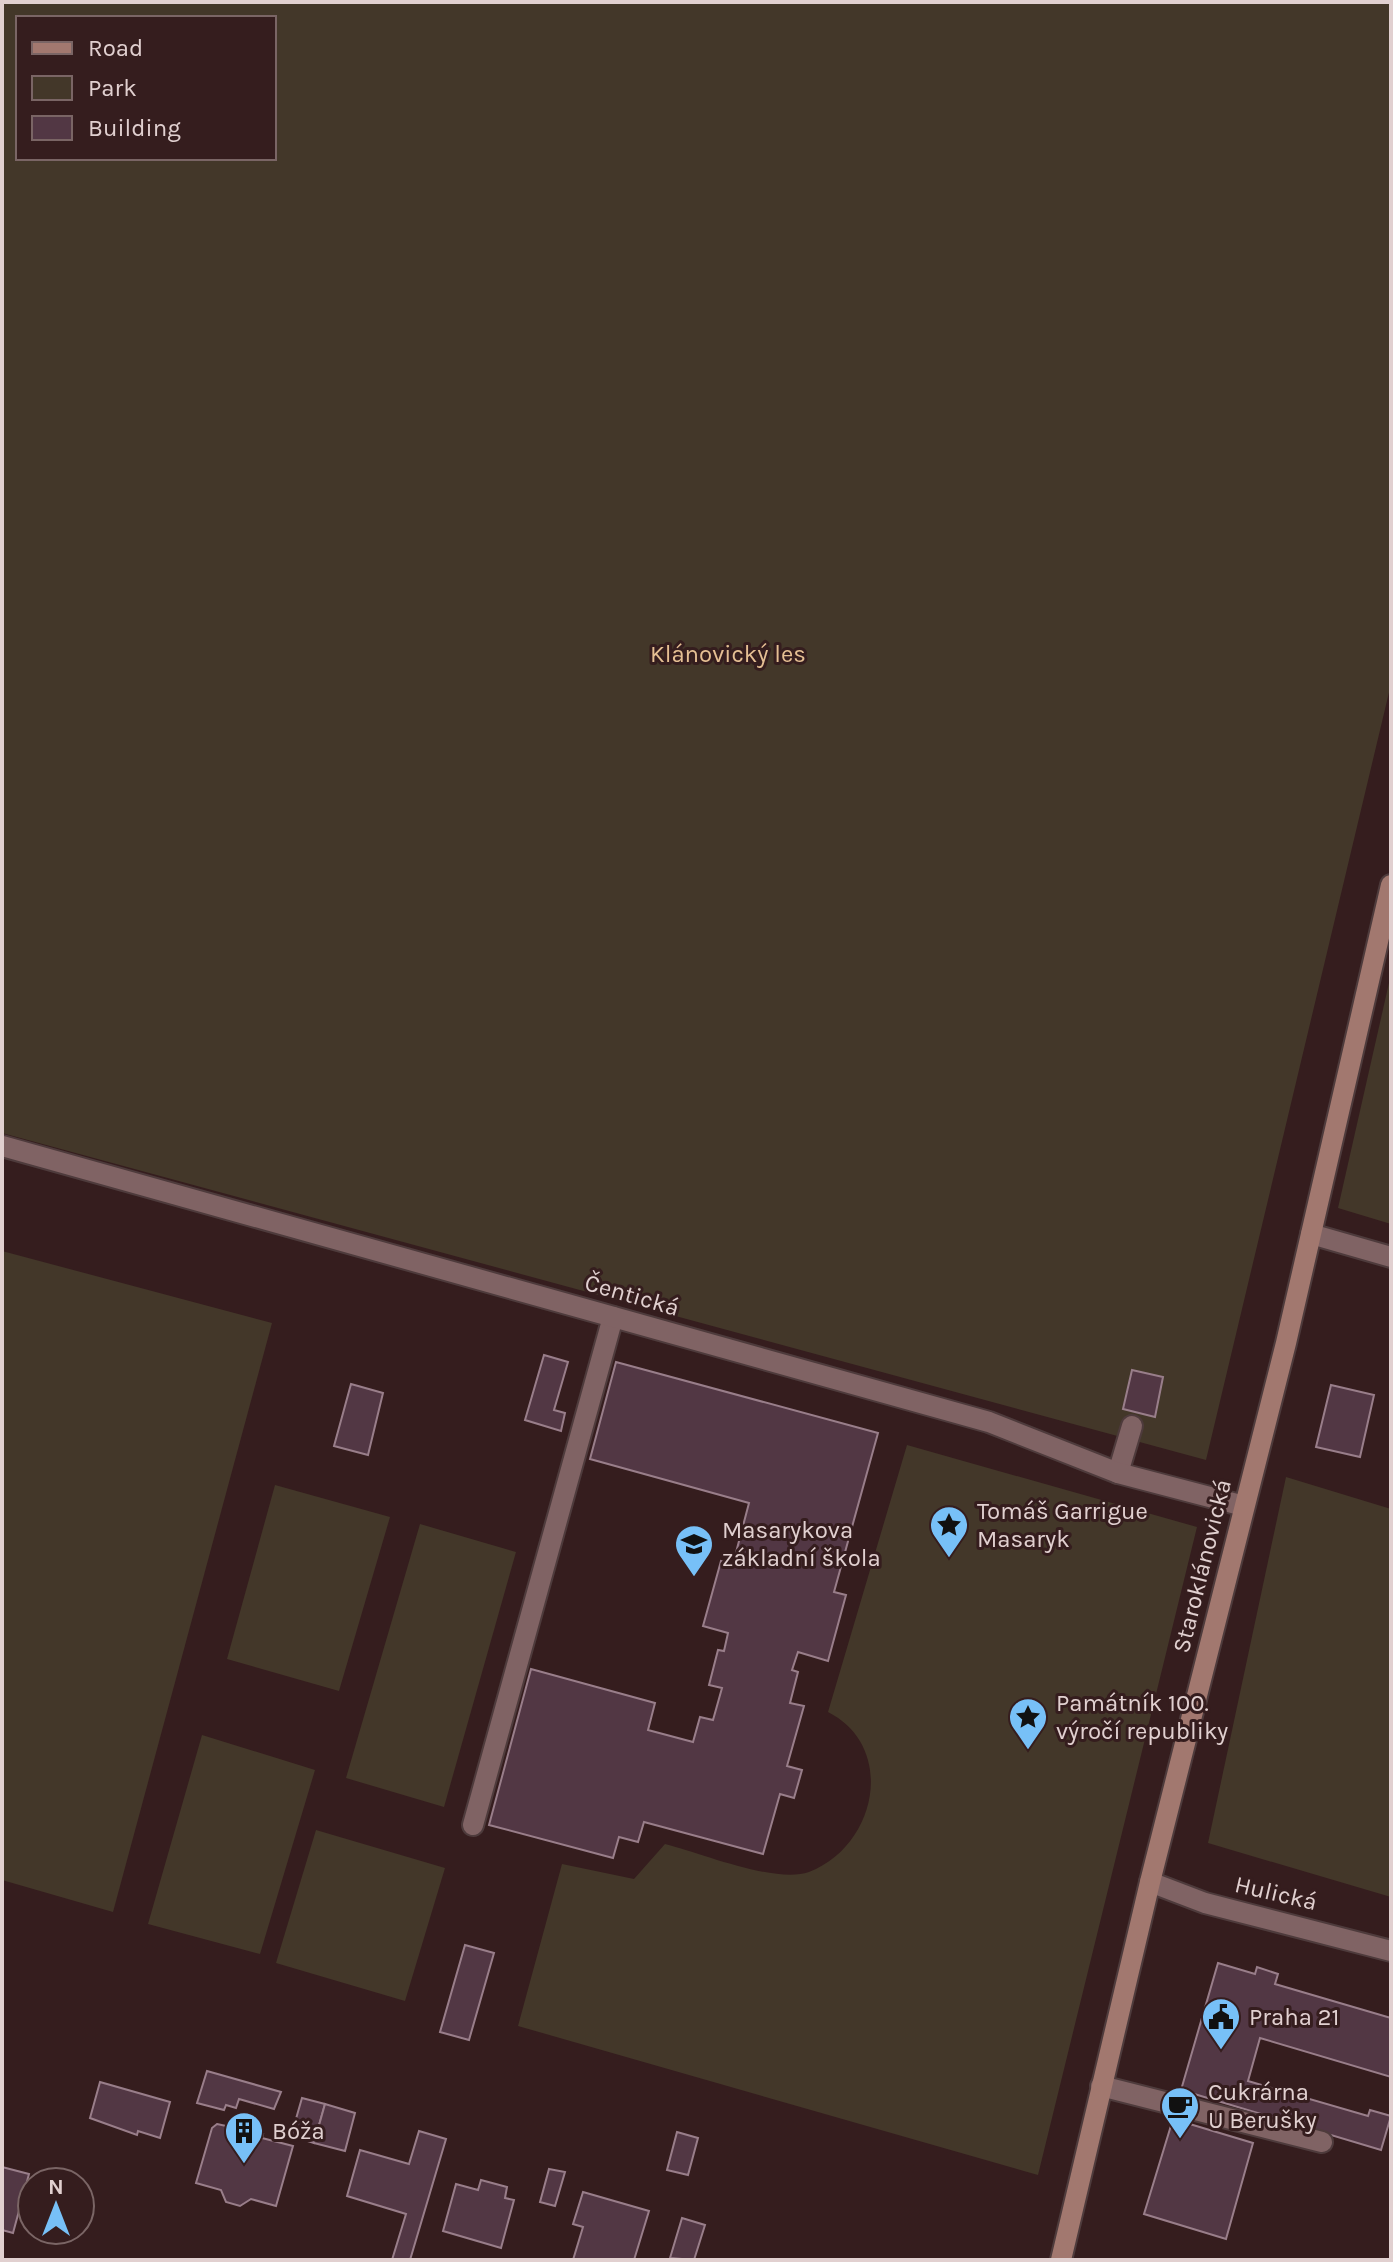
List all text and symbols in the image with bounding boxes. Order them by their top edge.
legend [16,16,276,160]
text: Road [88,34,143,62]
text: Park [88,74,137,102]
text: Building [88,114,181,142]
park label: Klánovický les [650,640,806,668]
street label: Čentická [582,1267,683,1322]
street label: Staroklánovická [1167,1476,1237,1656]
place label: Tomáš Garrigue Masaryk [977,1497,1148,1553]
place icon: Tomáš Garrigue Masaryk [928,1504,970,1559]
place label: Masarykova základní škola [722,1516,881,1572]
school or university icon: Masarykova základní škola [673,1523,715,1578]
place label: Památník 100. výročí republiky [1056,1689,1228,1745]
place icon: Památník 100. výročí republiky [1007,1696,1049,1751]
street label: Hulická [1232,1870,1320,1916]
public building icon: Praha 21 [1200,1996,1242,2051]
place label: Praha 21 [1249,2003,1339,2031]
place label: Cukrárna U Berušky [1208,2078,1317,2134]
cafe icon: Cukrárna U Berušky [1159,2085,1201,2140]
building icon: Bóža [223,2110,265,2165]
place label: Bóža [272,2117,325,2145]
north arrow [16,2166,96,2246]
text: N [48,2174,64,2200]

